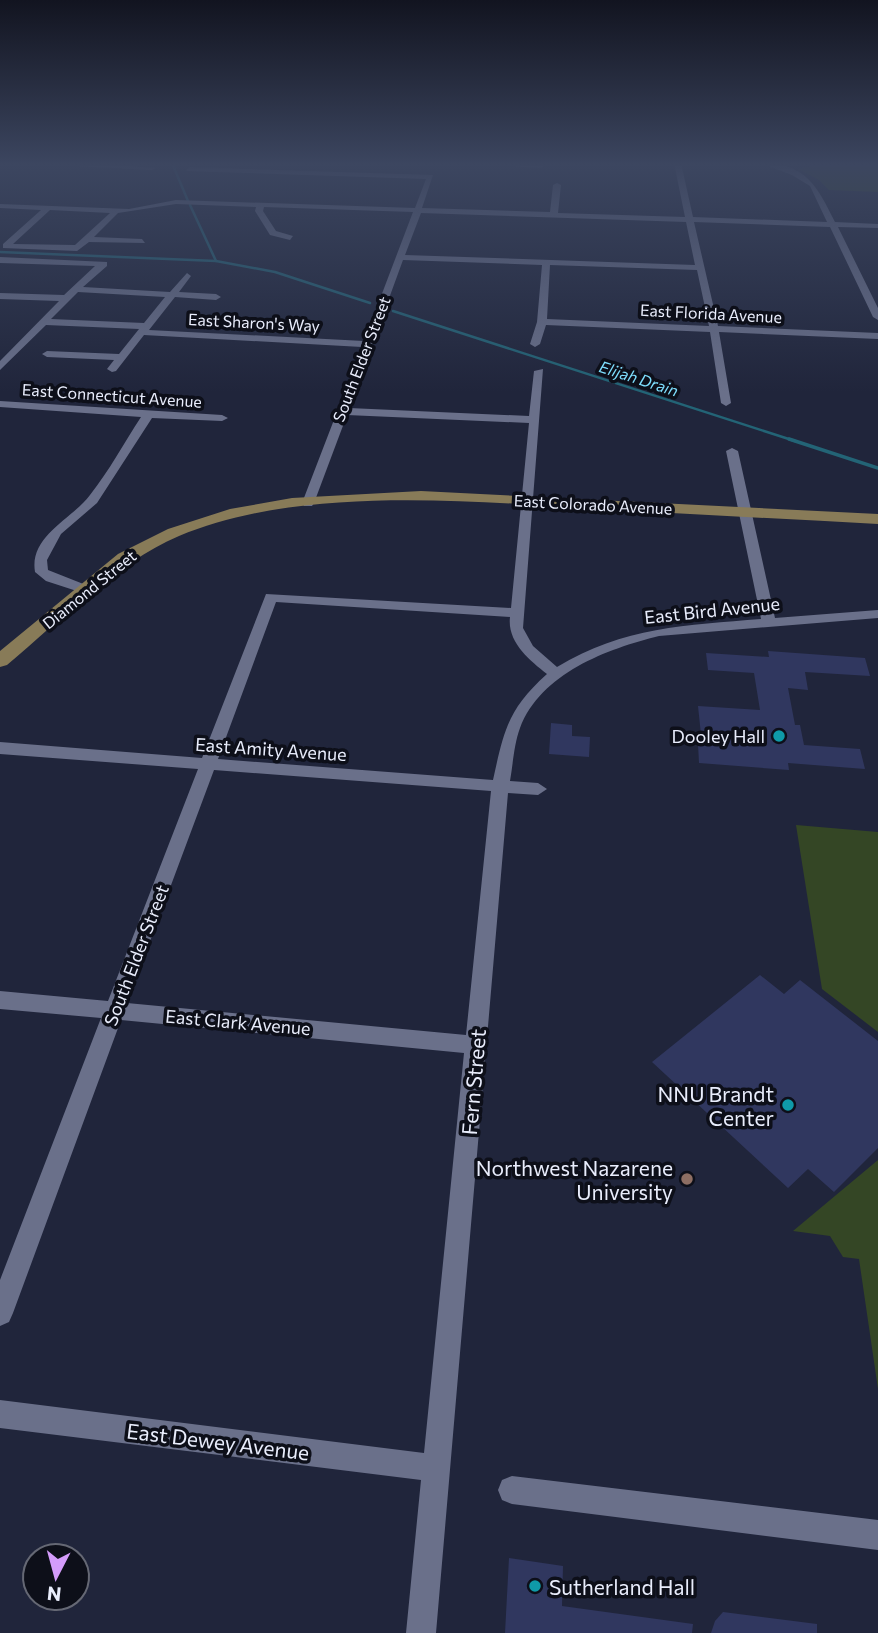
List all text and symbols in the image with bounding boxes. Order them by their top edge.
street label: South Elder Street [328,293,394,424]
street label: East Florida Avenue [640,300,782,326]
street label: East Sharon's Way [188,309,320,335]
water label: Elijah Drain [597,356,681,400]
street label: East Connecticut Avenue [21,379,203,411]
street label: East Colorado Avenue [513,490,673,518]
street label: Diamond Street [39,545,140,632]
street label: East Bird Avenue [643,592,781,628]
place label: Dooley Hall [672,725,765,747]
marker: Dooley Hall [771,728,787,744]
street label: East Amity Avenue [194,733,348,765]
street label: South Elder Street [99,881,173,1029]
street label: East Clark Avenue [164,1005,312,1039]
street label: Fern Street [456,1028,490,1136]
place label: NNU Brandt Center [657,1081,774,1130]
marker: NNU Brandt Center [780,1097,796,1113]
place label: Northwest Nazarene University [476,1155,673,1204]
marker: Northwest Nazarene University [679,1171,695,1187]
street label: East Dewey Avenue [125,1417,311,1465]
north arrow [21,1542,91,1612]
place label: Sutherland Hall [549,1574,695,1599]
marker: Sutherland Hall [527,1578,543,1594]
text: N [46,1582,62,1607]

